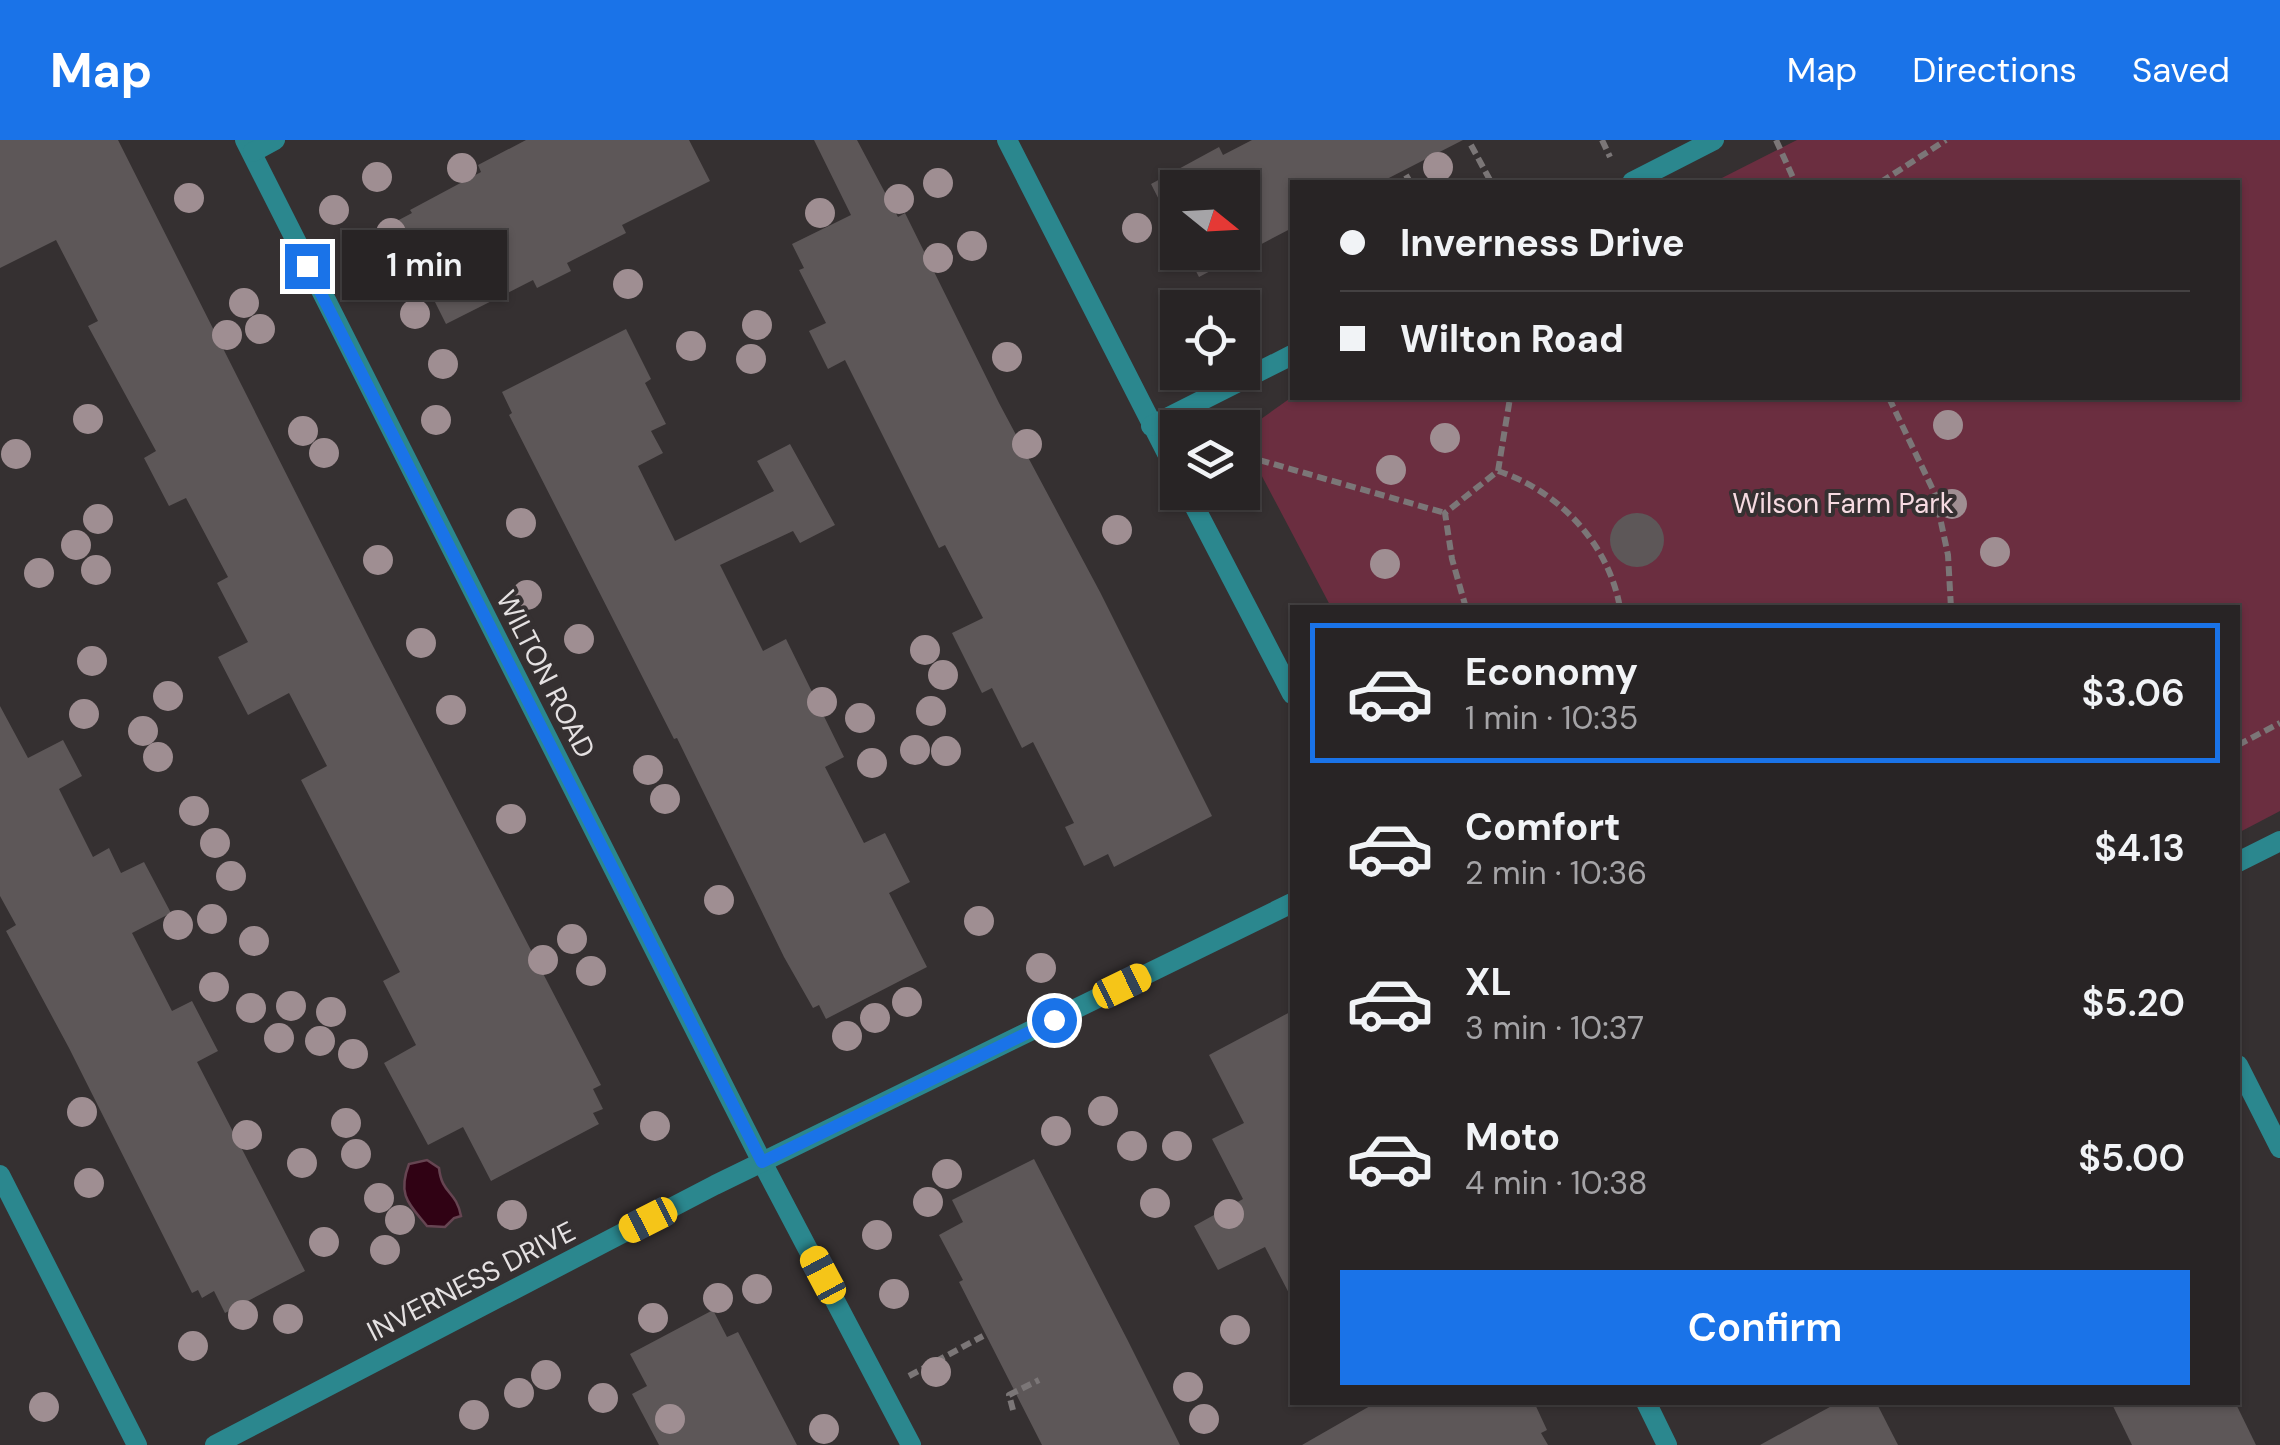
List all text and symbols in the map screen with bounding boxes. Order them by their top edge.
text: Map [50,39,152,102]
text: Map [1787,47,1857,93]
text: Directions [1912,47,2077,93]
text: Saved [2132,47,2230,93]
north arrow [1160,170,1260,270]
map controls [1160,170,1260,510]
text: Inverness Drive [1400,218,1685,268]
callout: 1 min [342,231,507,301]
route end [285,244,330,289]
text: 1 min [386,244,463,286]
button: locate [1160,290,1260,390]
text: Wilton Road [1400,314,1624,364]
button: layers [1160,410,1260,510]
park label: Wilson Farm Park [1732,485,1954,522]
street label: WILTON ROAD [487,584,604,764]
text: Economy [1465,647,1638,697]
icon: car [1345,648,1435,738]
text: $3.06 [2082,668,2185,718]
text: 1 min · 10:35 [1465,697,1638,739]
text: Comfort [1465,802,1621,852]
icon: car [1345,803,1435,893]
text: $4.13 [2094,823,2185,873]
text: 2 min · 10:36 [1465,852,1647,894]
text: XL [1465,957,1512,1007]
icon: car [1345,958,1435,1048]
car [1088,959,1156,1013]
text: $5.20 [2082,978,2185,1028]
route start [1032,998,1077,1043]
text: 3 min · 10:37 [1465,1007,1644,1049]
text: Moto [1465,1112,1560,1162]
icon: car [1345,1113,1435,1203]
text: $5.00 [2078,1133,2185,1183]
text: 4 min · 10:38 [1465,1162,1648,1204]
car [614,1193,682,1247]
street label: INVERNESS DRIVE [361,1213,582,1350]
car [796,1241,850,1309]
button: Confirm [1340,1270,2190,1385]

